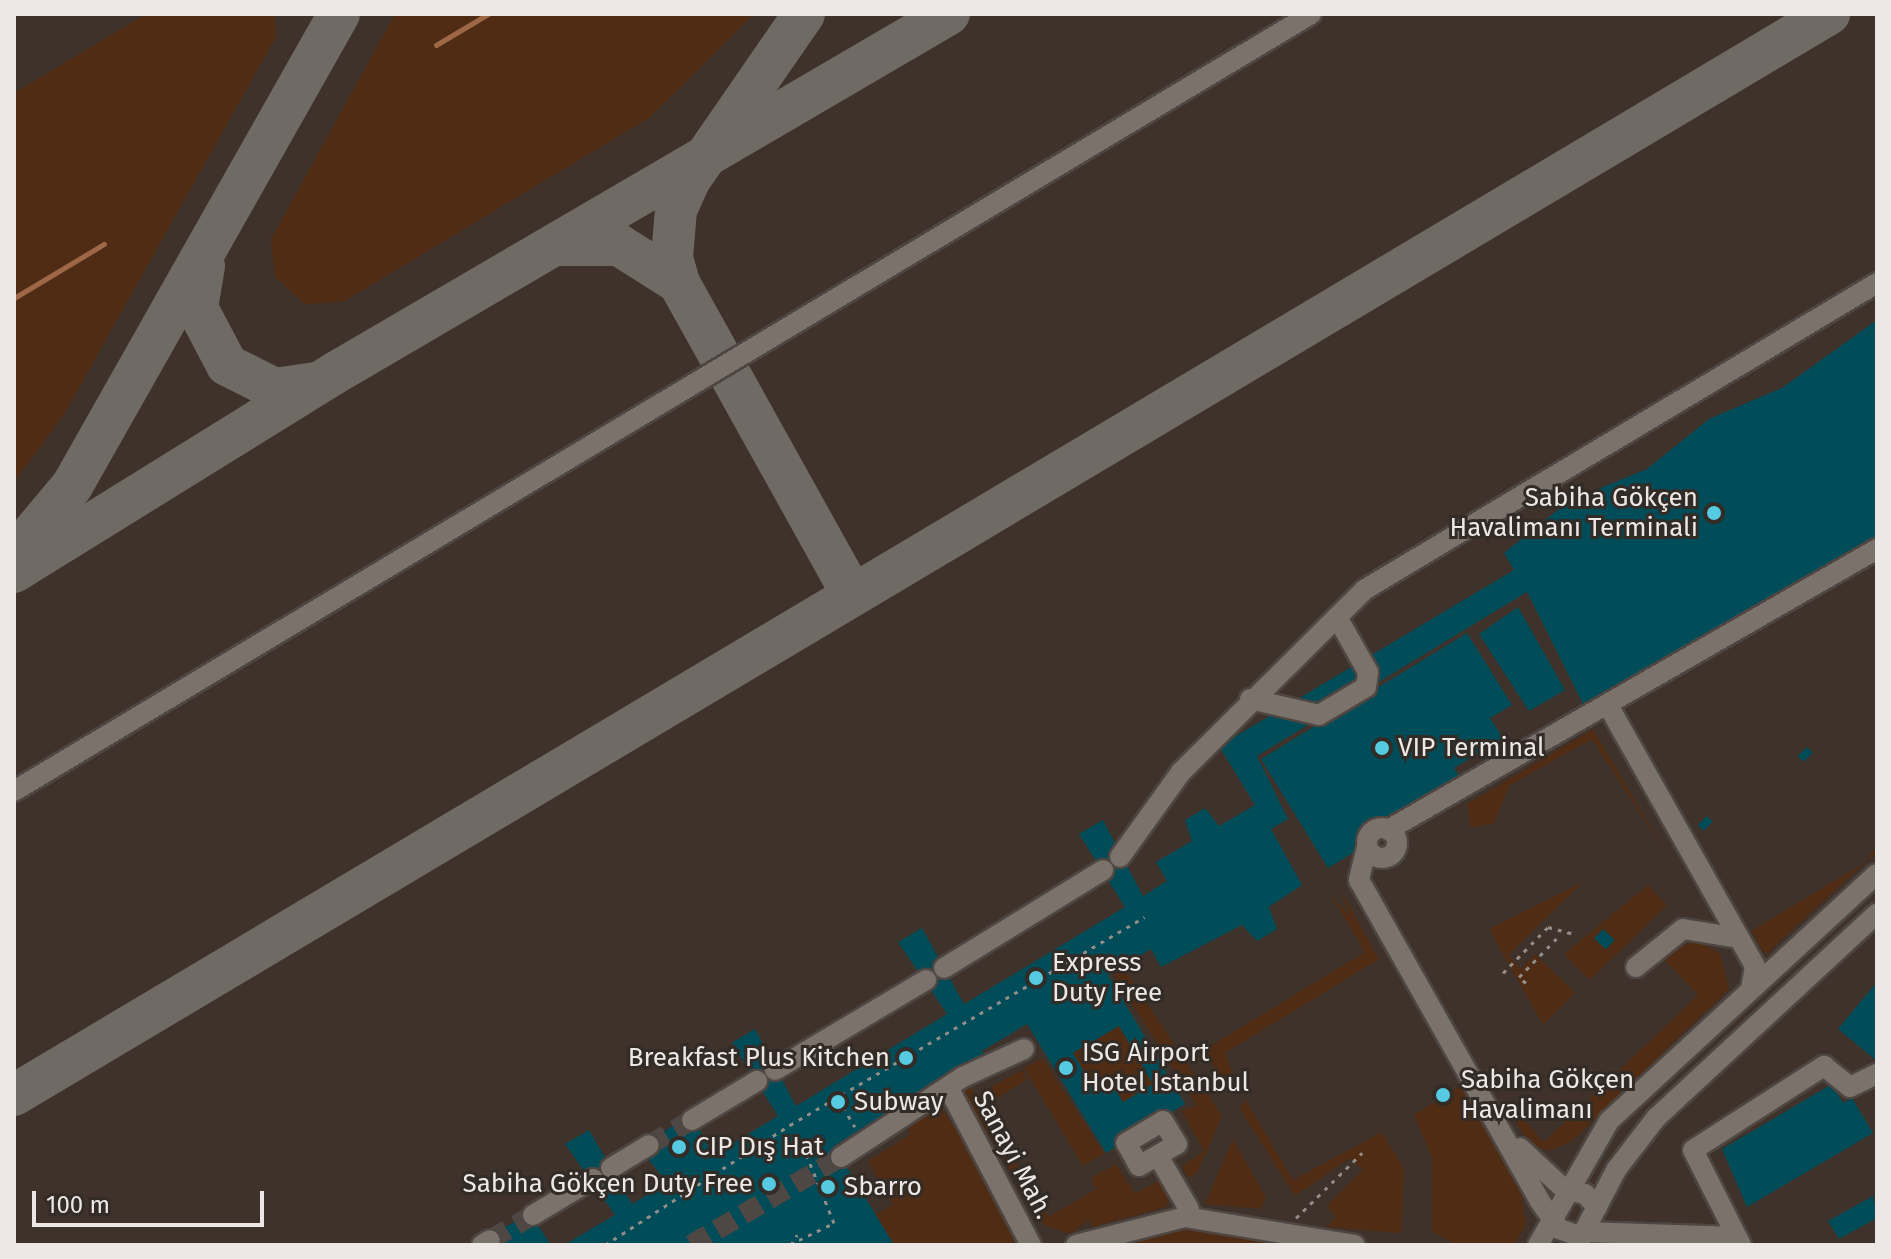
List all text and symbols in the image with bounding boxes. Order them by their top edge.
place label: Sabiha Gökçen Havalimanı Terminali [1450,482,1698,544]
marker: Sabiha Gökçen Havalimanı Terminali [1705,504,1723,522]
place label: VIP Terminal [1398,732,1545,764]
marker: VIP Terminal [1373,739,1391,757]
place label: Express Duty Free [1052,947,1162,1008]
marker: Express Duty Free [1027,969,1045,987]
place label: ISG Airport Hotel Istanbul [1082,1037,1249,1098]
place label: Breakfast Plus Kitchen [628,1042,890,1074]
marker: Breakfast Plus Kitchen [897,1049,915,1067]
marker: ISG Airport Hotel Istanbul [1057,1059,1075,1077]
place label: Sabiha Gökçen Havalimanı [1461,1064,1634,1126]
marker: Sabiha Gökçen Havalimanı [1432,1084,1454,1106]
place label: Subway [854,1086,944,1118]
street label: Sanayi Mah. [966,1086,1060,1224]
marker: Subway [829,1093,847,1111]
place label: CIP Dış Hat [695,1131,824,1163]
marker: CIP Dış Hat [670,1138,688,1156]
place label: Sabiha Gökçen Duty Free [463,1168,753,1200]
place label: Sbarro [844,1171,922,1203]
scale bar [36,1175,268,1225]
marker: Sabiha Gökçen Duty Free [760,1175,778,1193]
marker: Sbarro [819,1178,837,1196]
text: 100 m [46,1191,110,1219]

